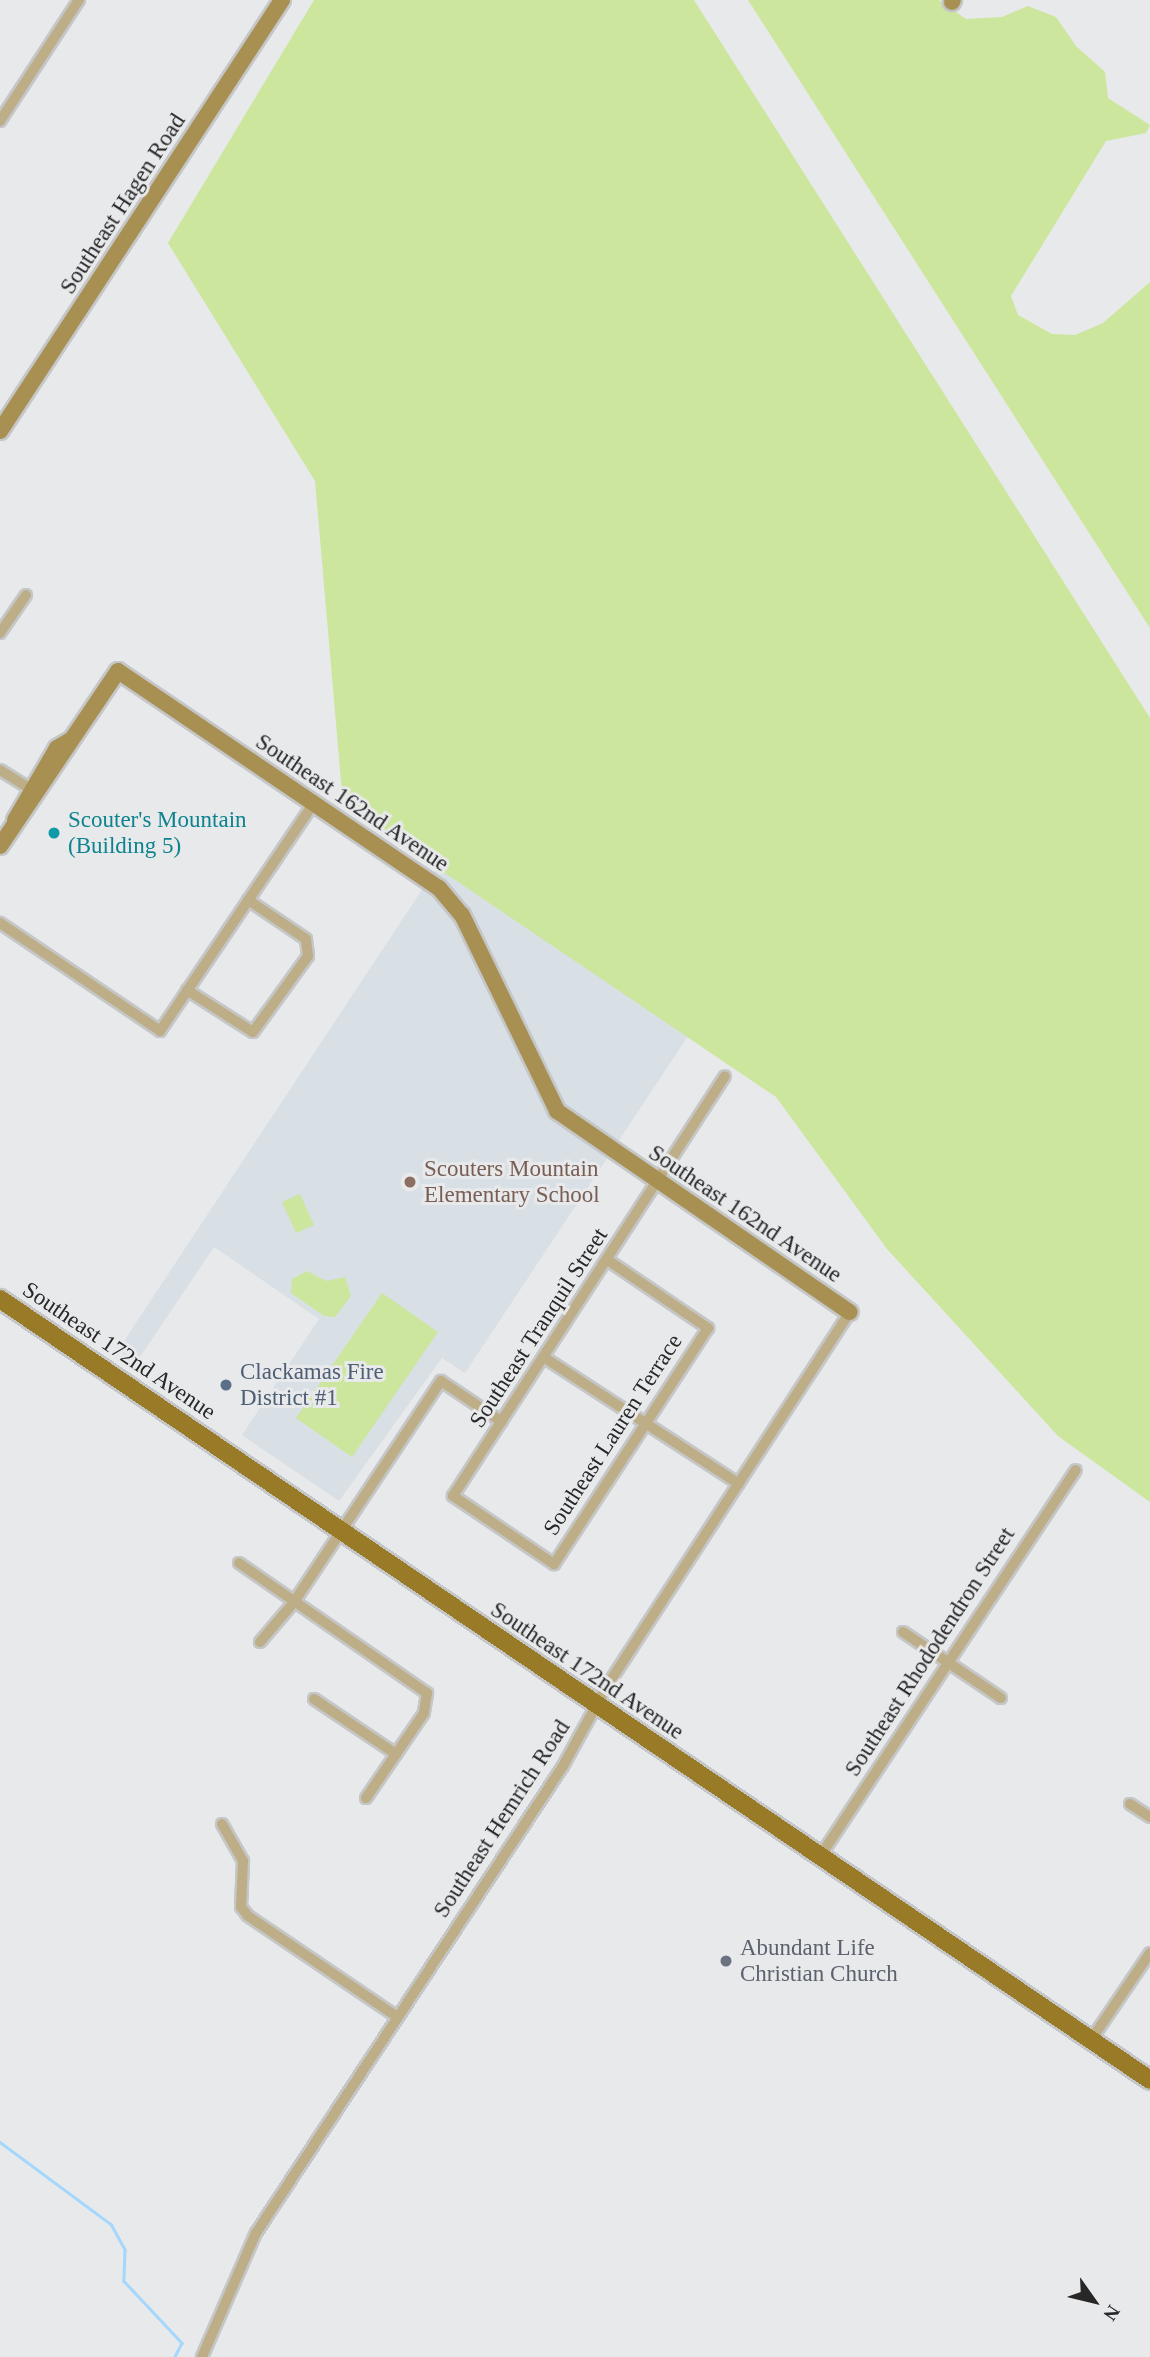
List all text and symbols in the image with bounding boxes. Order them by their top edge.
street label: Southeast Hagen Road [54,109,192,299]
street label: Southeast 162nd Avenue [250,728,454,878]
place label: Scouter's Mountain (Building 5) [68,806,247,860]
marker: Scouter's Mountain (Building 5) [46,825,62,841]
street label: Southeast 162nd Avenue [643,1139,847,1289]
place label: Scouters Mountain Elementary School [424,1155,600,1209]
marker: Scouters Mountain Elementary School [402,1174,418,1190]
street label: Southeast Tranquil Street [464,1223,614,1433]
street label: Southeast 172nd Avenue [17,1276,221,1426]
street label: Southeast Lauren Terrace [538,1329,688,1541]
place label: Clackamas Fire District #1 [240,1358,384,1412]
marker: Clackamas Fire District #1 [218,1377,234,1393]
street label: Southeast Rhododendron Street [839,1522,1021,1782]
street label: Southeast 172nd Avenue [485,1596,689,1746]
street label: Southeast Hemrich Road [428,1715,576,1923]
place label: Abundant Life Christian Church [740,1934,898,1988]
marker: Abundant Life Christian Church [718,1953,734,1969]
north arrow [1059,2266,1129,2336]
text: N [1099,2301,1124,2325]

